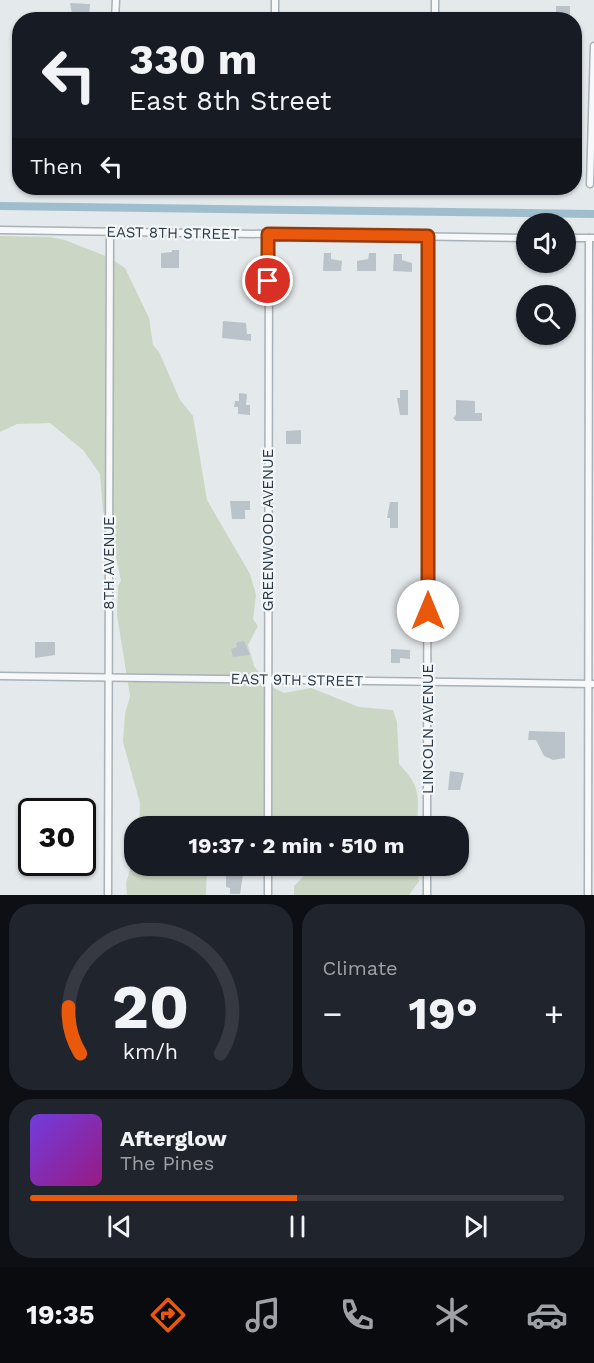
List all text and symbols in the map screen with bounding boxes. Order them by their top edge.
text: 330 m [129,35,257,84]
icon: left [30,36,108,114]
text: East 8th Street [129,85,331,117]
icon: left [95,150,128,183]
text: Then [30,154,83,179]
map controls [516,213,576,345]
button: sound [516,213,576,273]
street label: EAST 8TH STREET [106,223,240,243]
pin [242,255,293,306]
icon: arrive [251,264,284,297]
button: search [516,285,576,345]
street label: GREENWOOD AVENUE [259,449,277,611]
street label: 8TH AVENUE [100,516,118,610]
position arrow [396,579,460,643]
street label: LINCOLN AVENUE [419,664,437,794]
street label: EAST 9TH STREET [230,670,364,690]
speed limit sign: 30 [18,798,96,876]
text: 19:37 · 2 min · 510 m [189,833,404,858]
text: Climate [323,956,398,980]
text: 20 [112,970,189,1043]
text: 19° [409,987,478,1040]
text: − [323,994,342,1033]
text: + [544,994,564,1033]
text: km/h [123,1039,178,1064]
text: Afterglow [120,1126,227,1151]
text: The Pines [120,1151,214,1175]
icon: previous [103,1210,136,1243]
icon: pause [281,1210,314,1243]
icon: next [459,1210,492,1243]
icon: directions [147,1294,189,1336]
icon: music [242,1294,284,1336]
icon: phone [336,1294,378,1336]
icon: climate [431,1294,473,1336]
icon: car [526,1294,568,1336]
text: 19:35 [26,1299,95,1331]

